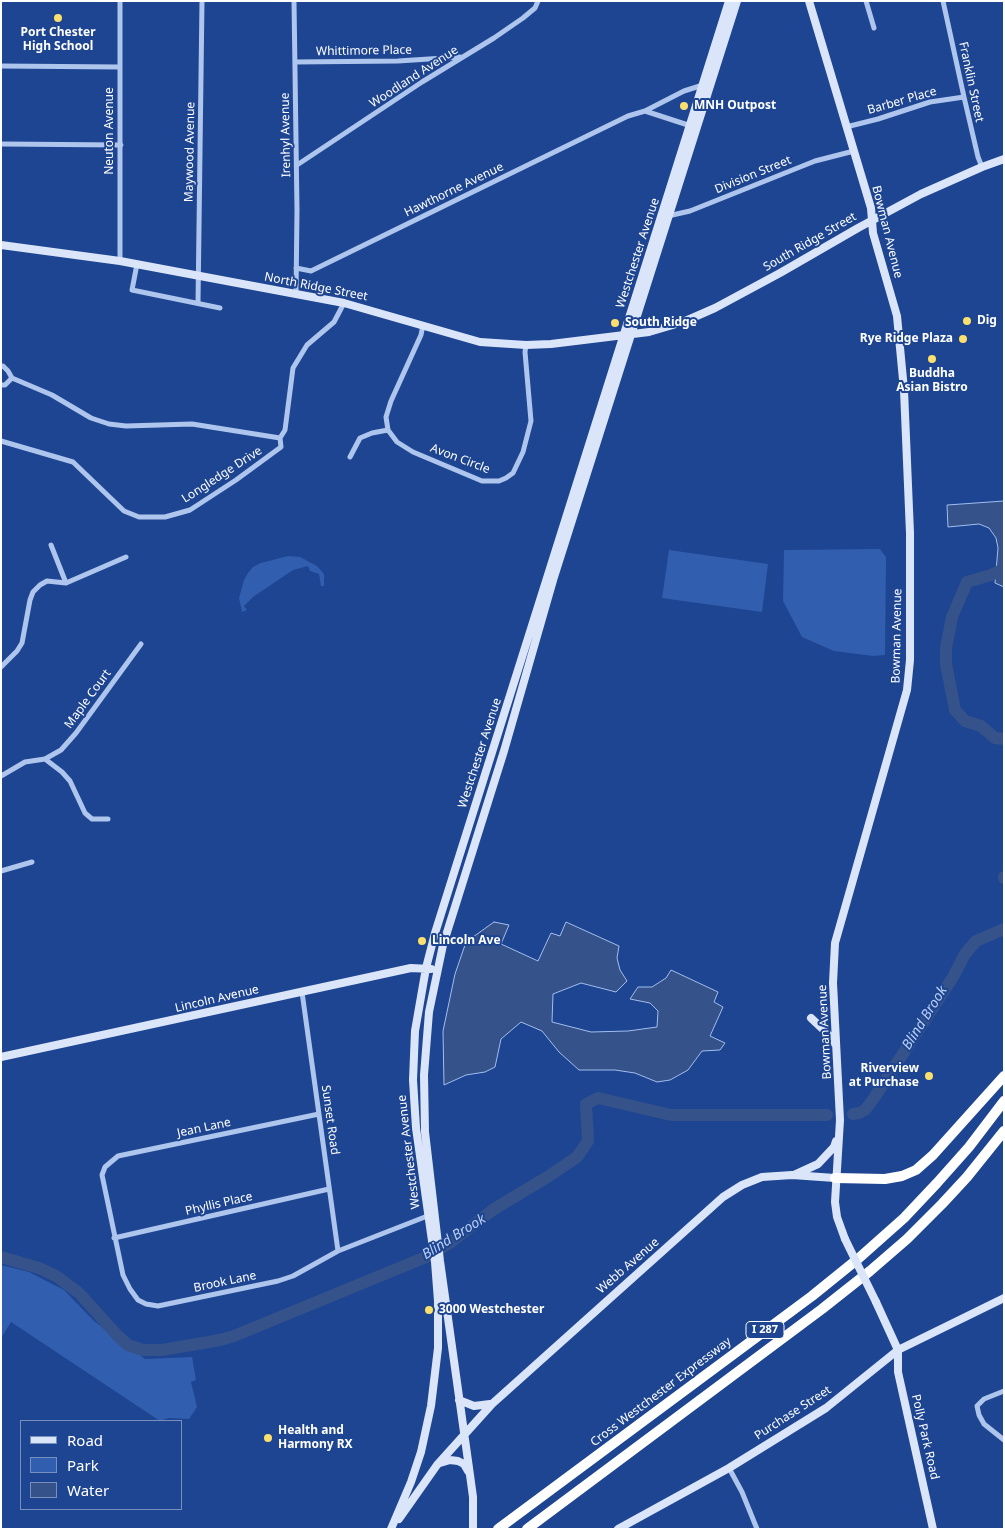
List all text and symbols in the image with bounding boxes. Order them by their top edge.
marker: Port Chester High School [52,12,64,24]
place label: Port Chester High School [20,26,96,54]
street label: Franklin Street [955,41,987,123]
street label: Whittimore Place [316,43,412,59]
street label: Woodland Avenue [367,43,461,111]
street label: Barber Place [866,84,938,118]
street label: Neuton Avenue [103,87,117,175]
street label: Irenhyl Avenue [278,92,294,178]
place label: MNH Outpost [694,99,776,113]
marker: MNH Outpost [678,100,690,112]
street label: Maywood Avenue [182,102,198,202]
street label: Division Street [713,153,793,197]
street label: Hawthorne Avenue [402,160,506,220]
street label: Bowman Avenue [869,184,905,280]
street label: Westchester Avenue [613,196,663,310]
street label: South Ridge Street [761,210,859,274]
street label: North Ridge Street [263,270,369,304]
place label: Dig [977,314,997,328]
marker: Dig [961,315,973,327]
place label: South Ridge [625,316,697,330]
marker: South Ridge [609,317,621,329]
place label: Rye Ridge Plaza [860,332,953,346]
marker: Rye Ridge Plaza [957,333,969,345]
marker: Buddha Asian Bistro [926,353,938,365]
place label: Buddha Asian Bistro [896,367,968,395]
street label: Avon Circle [428,441,492,477]
street label: Longledge Drive [179,444,265,506]
street label: Bowman Avenue [889,588,905,684]
street label: Maple Court [62,667,114,731]
street label: Westchester Avenue [455,696,505,810]
place label: Lincoln Ave [432,934,501,948]
marker: Lincoln Ave [416,935,428,947]
street label: Lincoln Avenue [174,982,260,1016]
water label: Blind Brook [899,983,951,1053]
street label: Bowman Avenue [815,984,835,1080]
place label: Riverview at Purchase [849,1062,919,1090]
marker: Riverview at Purchase [923,1070,935,1082]
street label: Sunset Road [318,1084,342,1156]
street label: Westchester Avenue [395,1094,423,1210]
street label: Jean Lane [176,1115,232,1141]
street label: Phyllis Place [184,1189,254,1219]
water label: Blind Brook [419,1211,489,1263]
street label: Webb Avenue [594,1235,662,1297]
street label: Brook Lane [192,1268,258,1296]
place label: 3000 Westchester [439,1303,544,1317]
marker: 3000 Westchester [423,1304,435,1316]
road number: I 287 [746,1322,784,1338]
street label: Cross Westchester Expressway [588,1334,734,1450]
street label: Purchase Street [752,1383,834,1443]
street label: Polly Park Road [908,1393,942,1481]
legend [20,1420,182,1510]
place label: Health and Harmony RX [278,1424,353,1452]
text: Road [67,1430,103,1450]
marker: Health and Harmony RX [262,1432,274,1444]
text: Park [67,1455,99,1475]
text: Water [67,1480,109,1500]

